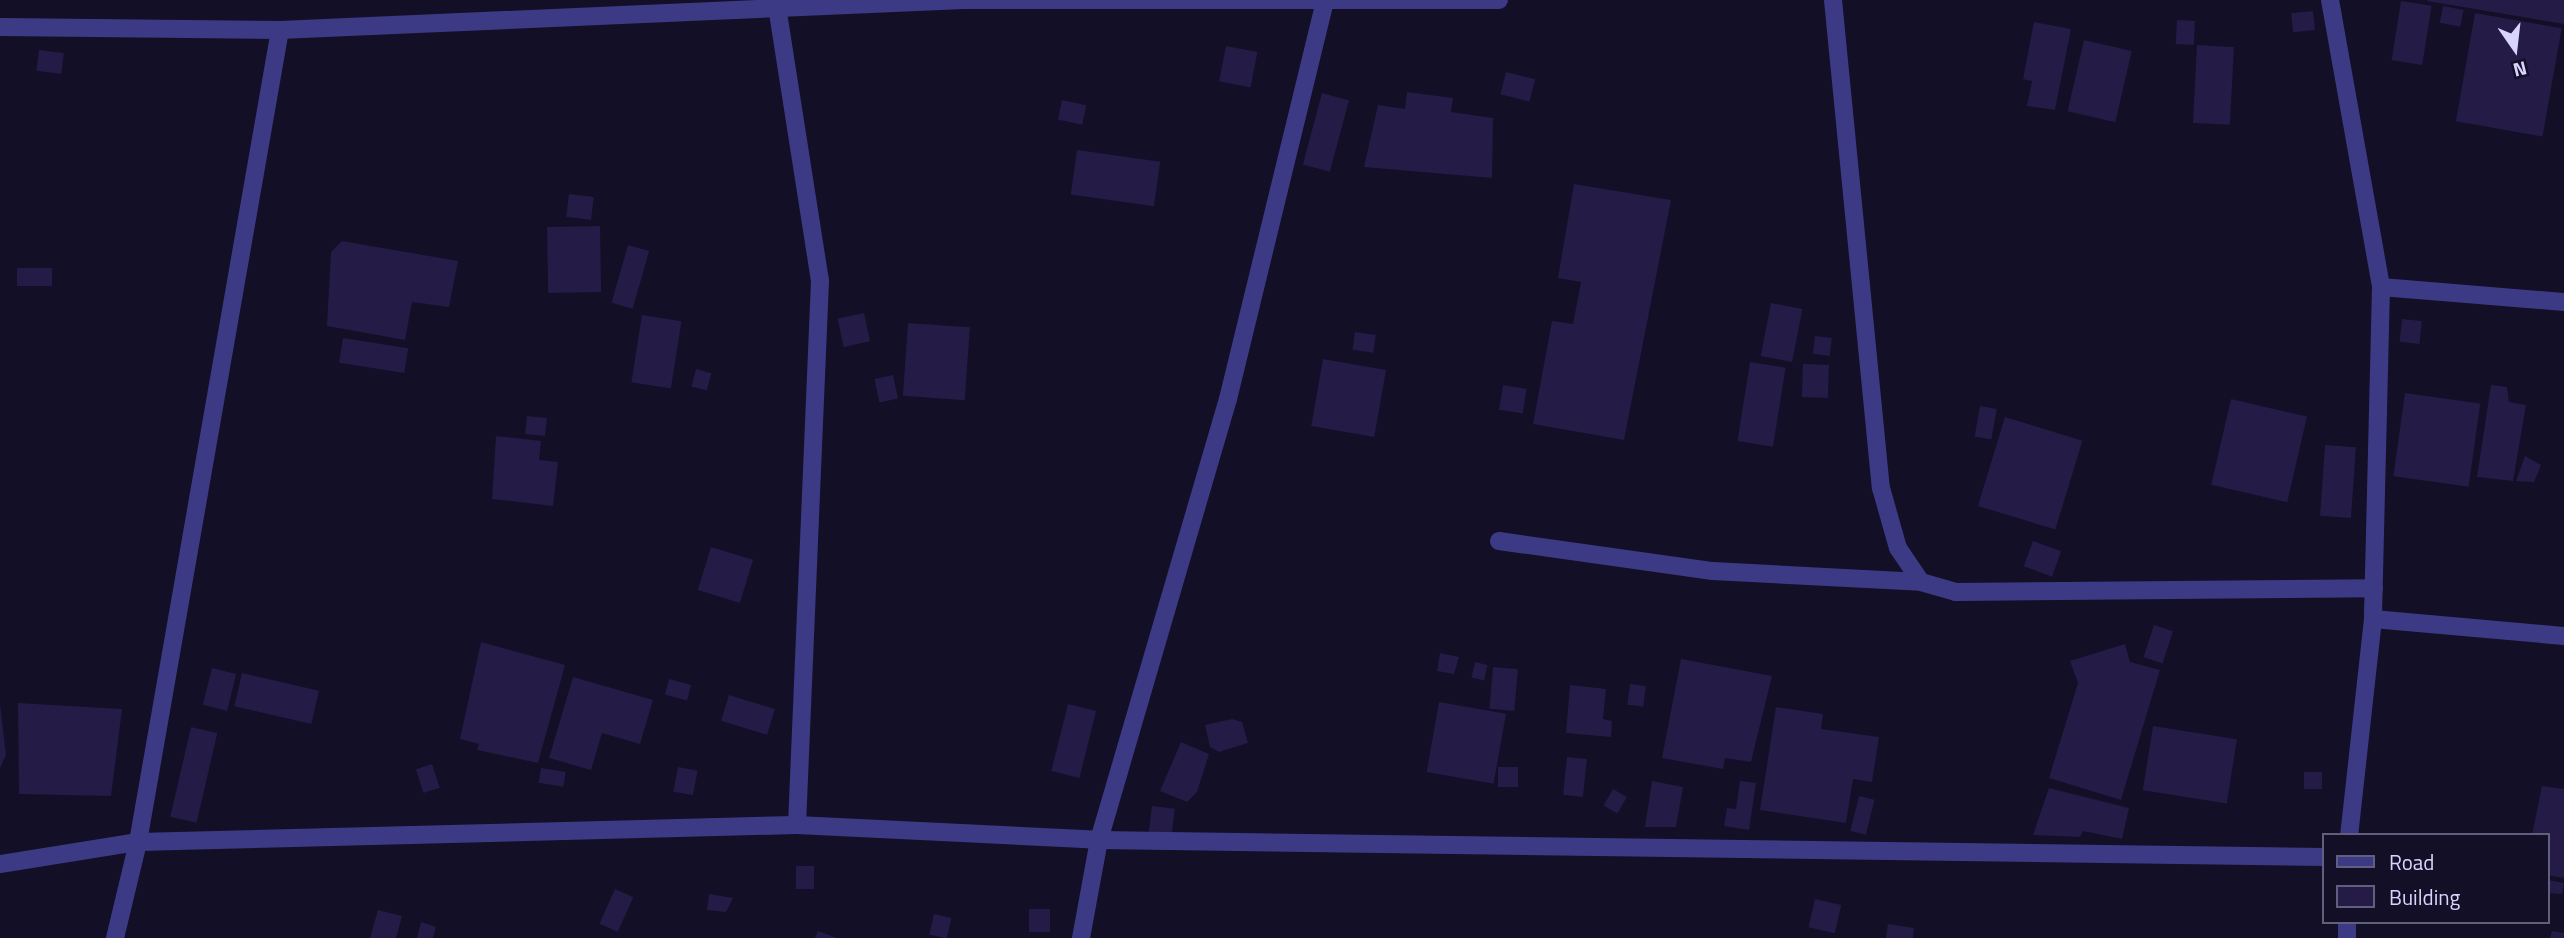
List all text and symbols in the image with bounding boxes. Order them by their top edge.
north arrow [2480,14,2550,84]
text: N [2510,54,2530,86]
legend [2322,833,2550,924]
text: Road [2389,846,2434,878]
text: Building [2389,881,2460,913]

